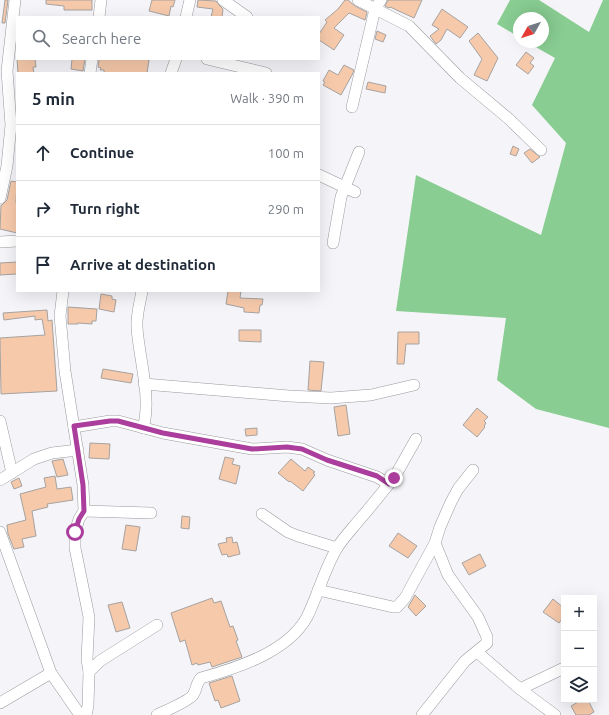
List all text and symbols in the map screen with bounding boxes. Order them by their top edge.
north arrow [513,12,549,48]
search box [16,16,320,60]
icon: search [30,27,52,49]
text: Search here [62,30,141,47]
text: 5 min [32,89,75,108]
text: Walk · 390 m [230,91,304,105]
icon: ahead [32,142,54,164]
text: Continue [70,144,134,161]
text: 100 m [268,146,304,160]
icon: right [32,198,54,220]
text: Turn right [70,200,140,217]
text: 290 m [268,202,304,216]
icon: arrive [32,254,54,276]
text: Arrive at destination [70,256,216,273]
route end [385,469,403,487]
route start [66,523,84,541]
map controls [561,595,597,703]
button: + [561,595,597,631]
button: − [561,631,597,667]
button: layers [561,667,597,703]

